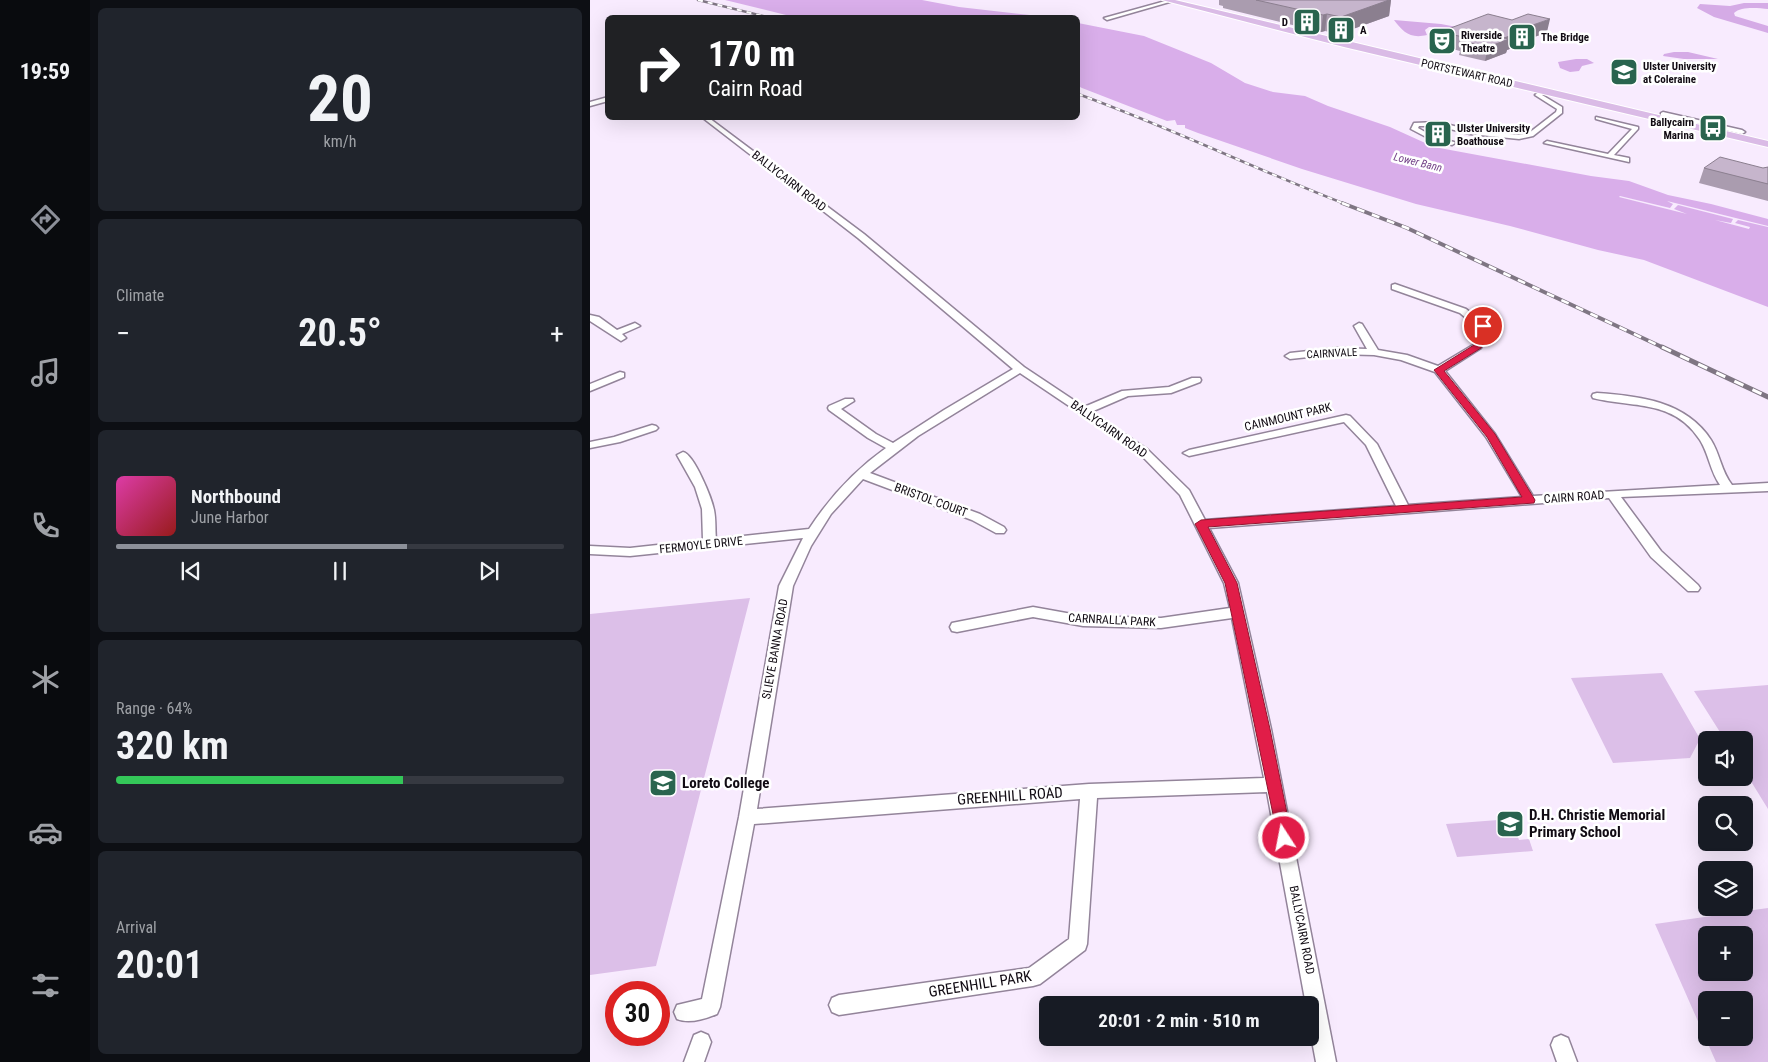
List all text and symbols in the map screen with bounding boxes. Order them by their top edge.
building icon: D [1292,7,1322,37]
building icon: A [1326,15,1356,45]
place label: D [1282,16,1288,29]
building icon: The Bridge [1507,22,1537,52]
place label: A [1360,24,1367,37]
theatre icon: Riverside Theatre [1427,26,1457,56]
place label: Riverside Theatre [1461,29,1502,55]
place label: The Bridge [1541,31,1589,44]
text: 170 m [708,34,795,75]
icon: right [625,35,690,100]
street label: PORTSTEWART ROAD [1420,57,1514,90]
school or university icon: Ulster University at Coleraine [1609,57,1639,87]
text: 19:59 [20,59,70,84]
place label: Ulster University at Coleraine [1643,60,1716,86]
text: 20 [307,61,373,137]
text: Cairn Road [708,76,803,101]
bus stop icon: Ballycairn Marina [1698,113,1728,143]
place label: Ballycairn Marina [1650,116,1694,142]
building icon: Ulster University Boathouse [1423,119,1453,149]
place label: Ulster University Boathouse [1457,122,1530,148]
text: km/h [324,132,356,151]
street label: BALLYCAIRN ROAD [749,148,829,214]
water label: Lower Bann [1392,150,1443,175]
icon: directions [28,202,63,237]
text: Climate [116,286,164,305]
pin [1462,305,1504,347]
text: 20.5° [298,311,382,355]
icon: arrive [1469,312,1497,340]
text: − [116,317,130,350]
text: + [550,317,564,350]
street label: CAIRNVALE [1306,346,1358,361]
icon: music [28,355,63,390]
street label: BALLYCAIRN ROAD [1068,397,1150,461]
street label: CAINMOUNT PARK [1243,400,1333,434]
street label: BRISTOL COURT [893,480,969,520]
text: Northbound [191,485,281,508]
street label: CAIRN ROAD [1543,488,1605,506]
icon: phone [28,508,63,543]
text: June Harbor [191,508,269,527]
street label: FERMOYLE DRIVE [659,534,743,556]
icon: previous [177,557,205,585]
icon: pause [326,557,354,585]
icon: next [475,557,503,585]
street label: SLIEVE BANNA ROAD [759,598,791,700]
street label: CARNRALLA PARK [1068,611,1157,629]
icon: climate [28,662,63,697]
text: Range · 64% [116,699,192,718]
text: 320 km [116,724,229,768]
map controls [1698,731,1753,1046]
button: sound [1698,731,1753,786]
school or university icon: Loreto College [648,768,678,798]
place label: Loreto College [682,774,769,792]
street label: GREENHILL ROAD [957,783,1063,809]
button: search [1698,796,1753,851]
place label: D.H. Christie Memorial Primary School [1529,806,1665,841]
school or university icon: D.H. Christie Memorial Primary School [1495,809,1525,839]
position arrow [1257,811,1309,863]
icon: car [28,815,63,850]
button: layers [1698,861,1753,916]
street label: BALLYCAIRN ROAD [1287,884,1317,976]
text: Arrival [116,918,157,937]
button: + [1698,926,1753,981]
text: 20:01 [116,943,203,987]
street label: GREENHILL PARK [927,967,1034,1001]
icon: filters [28,968,63,1003]
speed limit sign: 30 [605,981,670,1046]
button: − [1698,991,1753,1046]
text: 20:01 · 2 min · 510 m [1098,1009,1260,1032]

